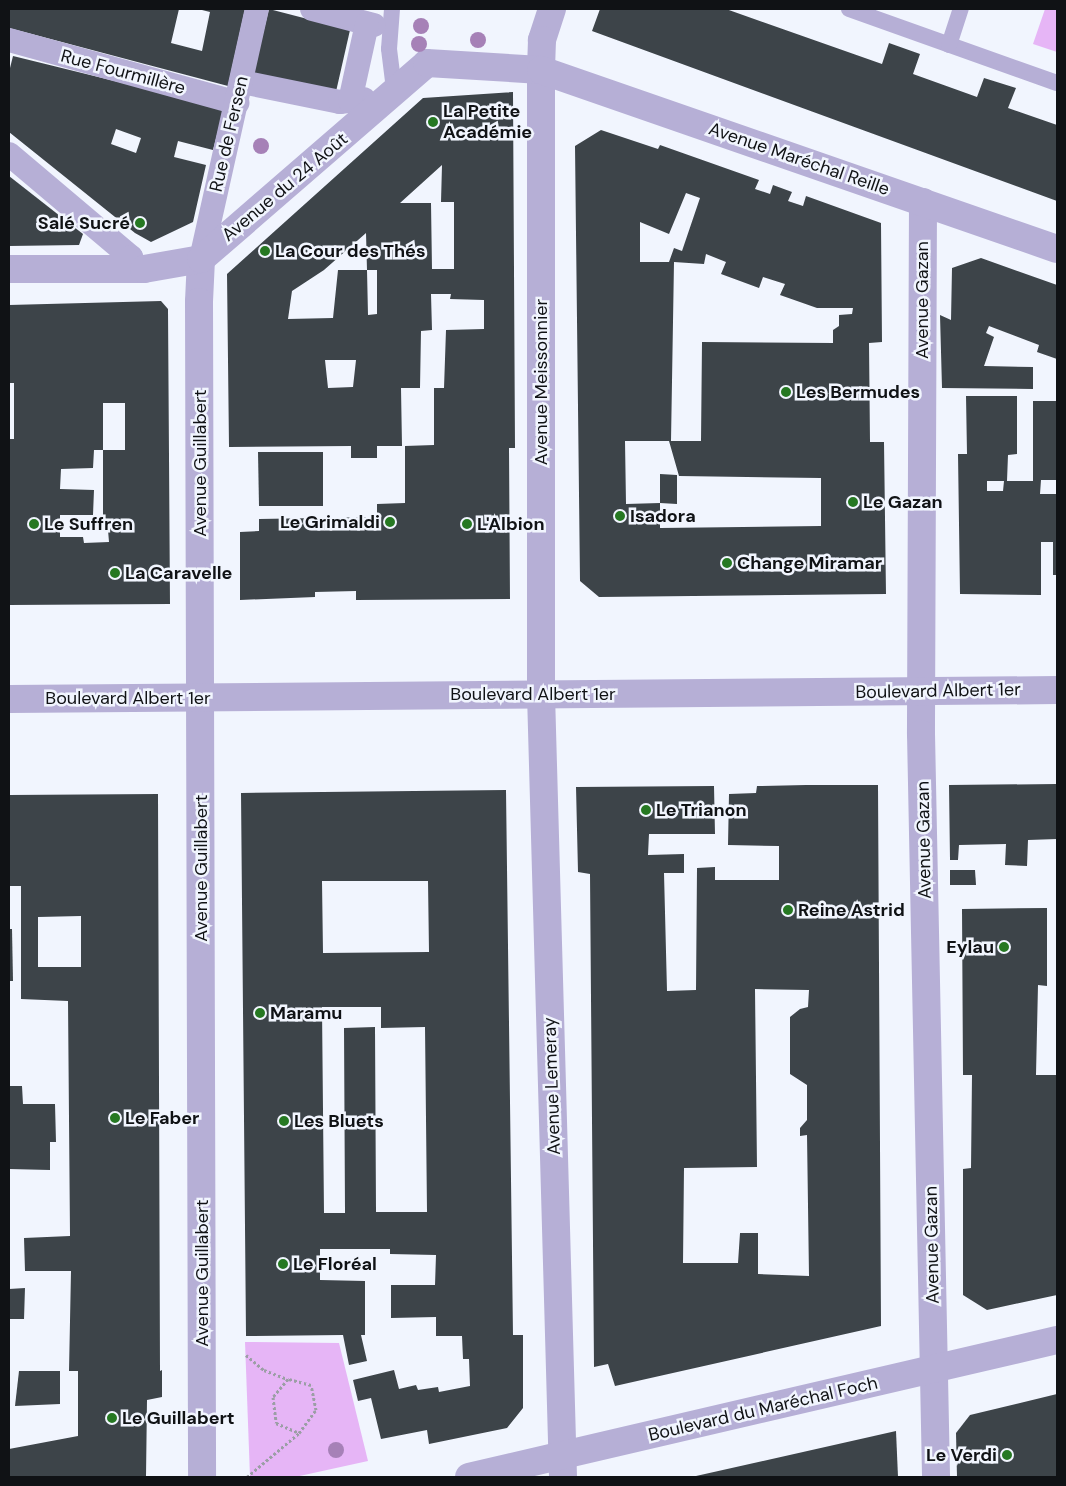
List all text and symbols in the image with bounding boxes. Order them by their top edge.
street label: Rue Fourmillère [58,45,188,99]
street label: Rue de Fersen [205,74,253,194]
place label: La Petite Académie [443,101,532,144]
marker: La Petite Académie [427,116,439,128]
street label: Avenue Maréchal Reille [706,118,892,200]
street label: Avenue du 24 Août [218,128,352,246]
place label: Salé Sucré [38,212,130,234]
marker: Salé Sucré [134,217,146,229]
place label: La Cour des Thés [275,240,425,262]
street label: Avenue Gazan [911,241,933,359]
marker: La Cour des Thés [259,245,271,257]
street label: Avenue Meissonnier [530,299,552,465]
place label: Les Bermudes [796,381,920,403]
marker: Les Bermudes [780,386,792,398]
street label: Avenue Guillabert [189,389,211,537]
place label: Le Gazan [863,491,943,513]
marker: Le Gazan [847,496,859,508]
place label: Isadora [630,505,696,527]
marker: Isadora [614,510,626,522]
place label: Le Grimaldi [280,511,380,533]
place label: Le Suffren [44,513,133,535]
place label: L'Albion [477,513,545,535]
marker: Le Grimaldi [384,516,396,528]
marker: Le Suffren [28,518,40,530]
marker: L'Albion [461,518,473,530]
place label: Change Miramar [737,552,882,574]
marker: Change Miramar [721,557,733,569]
place label: La Caravelle [125,562,232,584]
marker: La Caravelle [109,567,121,579]
street label: Boulevard Albert 1er [855,679,1021,703]
street label: Boulevard Albert 1er [450,683,616,705]
street label: Boulevard Albert 1er [45,687,211,709]
street label: Avenue Gazan [912,781,936,899]
street label: Avenue Guillabert [190,794,212,942]
place label: Le Trianon [656,799,747,821]
marker: Le Trianon [640,804,652,816]
place label: Reine Astrid [798,899,905,921]
marker: Reine Astrid [782,904,794,916]
place label: Eylau [946,936,994,958]
marker: Eylau [998,941,1010,953]
place label: Maramu [270,1002,342,1024]
marker: Maramu [254,1007,266,1019]
street label: Avenue Lemeray [539,1017,565,1155]
place label: Le Faber [125,1107,199,1129]
place label: Les Bluets [294,1110,384,1132]
marker: Le Faber [109,1112,121,1124]
marker: Les Bluets [278,1115,290,1127]
street label: Avenue Gazan [920,1186,944,1304]
street label: Avenue Guillabert [191,1199,213,1347]
place label: Le Floréal [293,1253,377,1275]
marker: Le Floréal [277,1258,289,1270]
street label: Boulevard du Maréchal Foch [646,1372,880,1446]
place label: Le Guillabert [122,1407,235,1429]
marker: Le Guillabert [106,1412,118,1424]
place label: Le Verdi [926,1444,997,1466]
marker: Le Verdi [1001,1449,1013,1461]

